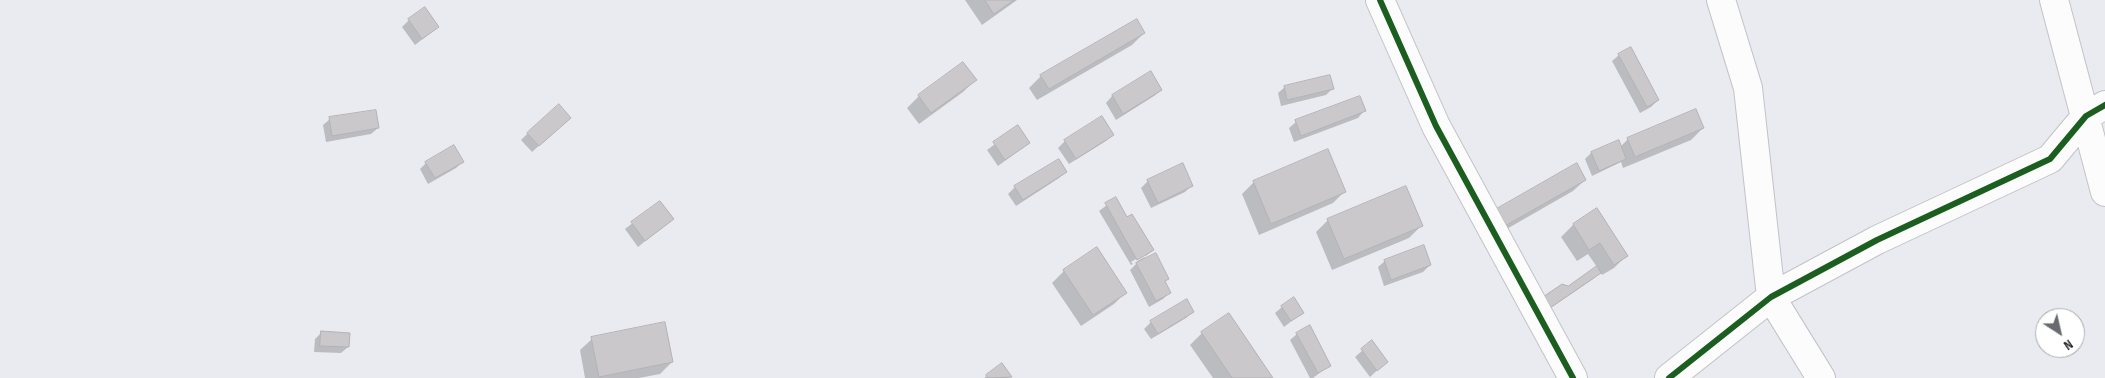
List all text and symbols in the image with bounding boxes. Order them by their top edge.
north arrow [2035,308,2085,358]
text: N [2060,336,2076,354]

